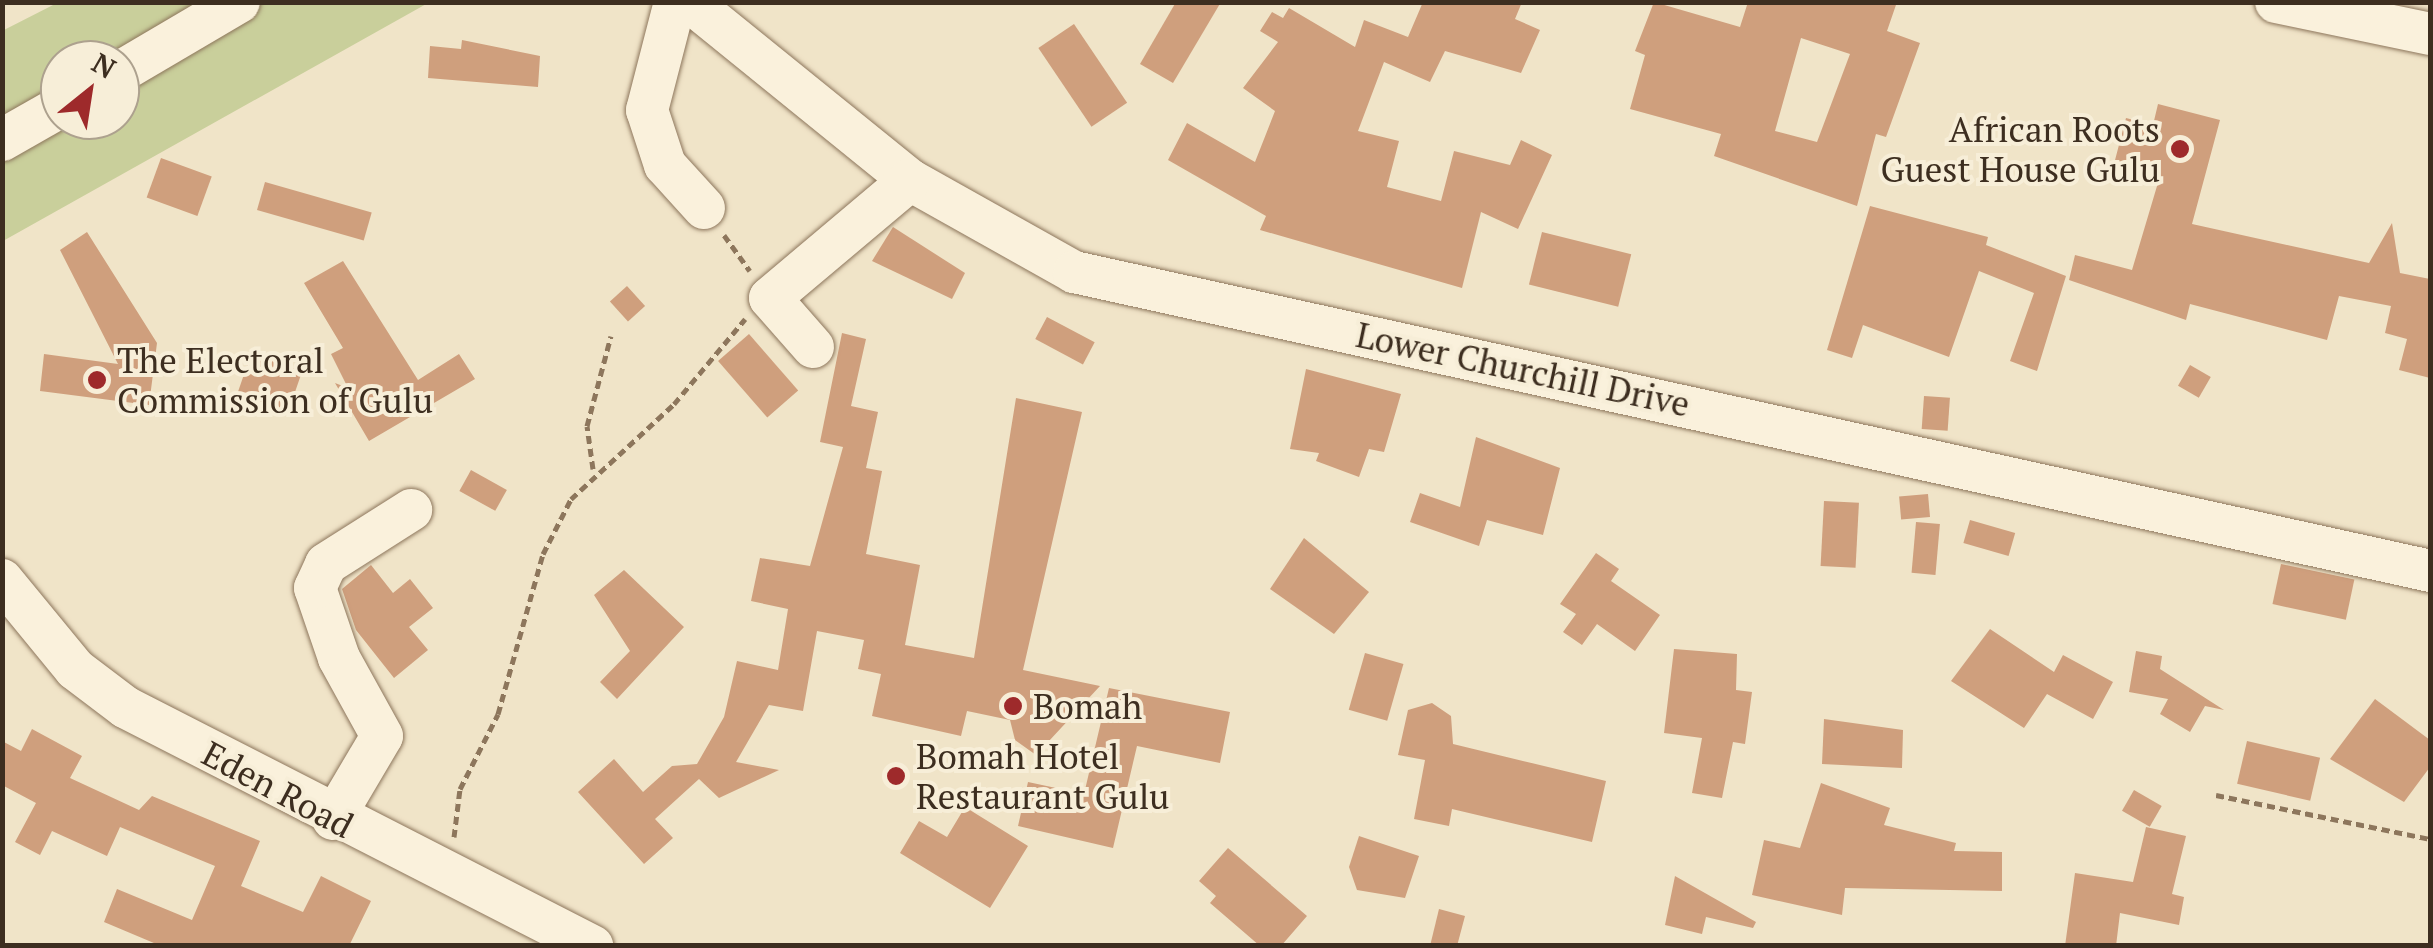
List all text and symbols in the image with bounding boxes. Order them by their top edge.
north arrow [40,40,140,140]
text: N [86,44,123,87]
place label: African Roots Guest House Gulu [1881,108,2160,190]
marker: African Roots Guest House Gulu [2169,138,2191,160]
street label: Lower Churchill Drive [1352,313,1694,425]
place label: The Electoral Commission of Gulu [117,339,433,421]
marker: The Electoral Commission of Gulu [86,369,108,391]
place label: Bomah [1033,685,1142,727]
marker: Bomah [1002,695,1024,717]
street label: Eden Road [195,732,361,846]
place label: Bomah Hotel Restaurant Gulu [916,735,1169,817]
marker: Bomah Hotel Restaurant Gulu [885,765,907,787]

